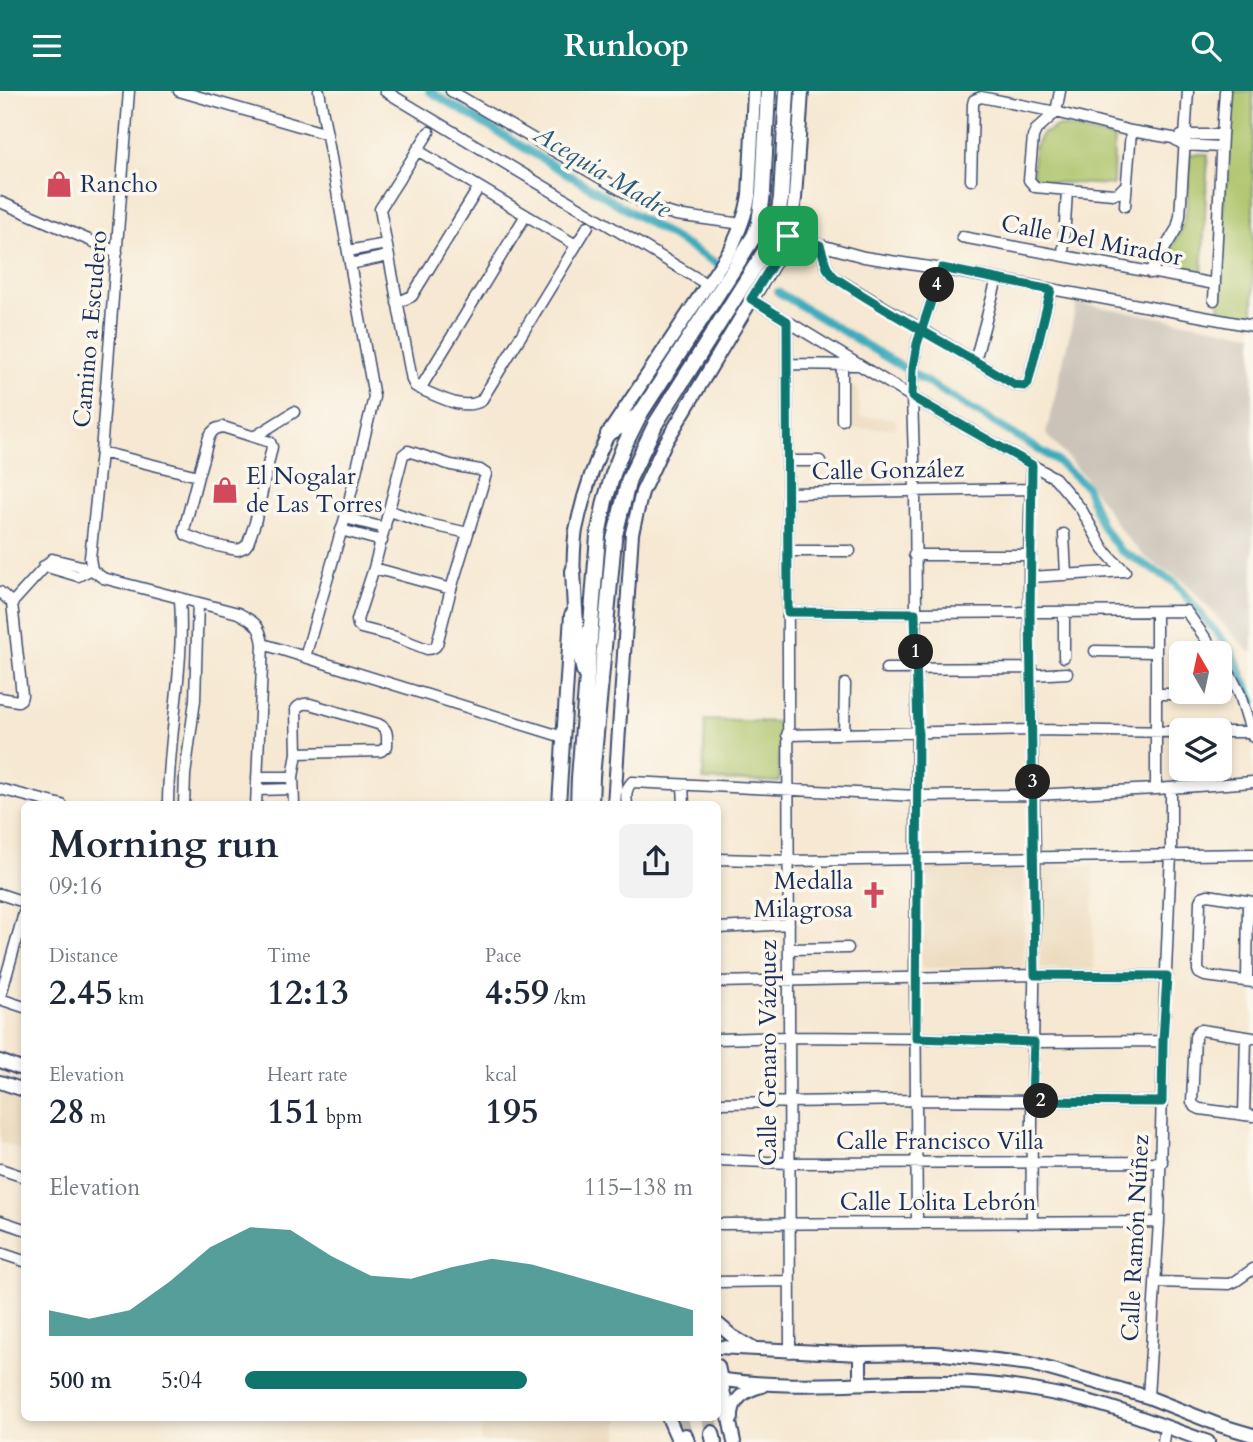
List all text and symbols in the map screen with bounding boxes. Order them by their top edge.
text: Runloop [564,24,689,68]
icon: menu [28,27,66,65]
icon: search [1187,27,1225,65]
water label: Acequia Madre [526,116,679,227]
place label: Rancho [80,168,158,201]
shop icon: Rancho [44,169,74,199]
pin [758,206,818,266]
street label: Calle Del Mirador [998,207,1186,274]
icon: arrive [769,217,807,255]
street label: Camino a Escudero [65,229,116,429]
pin: 4 [920,267,954,303]
text: 4 [932,271,941,297]
street label: Calle González [811,453,965,488]
place label: El Nogalar de Las Torres [246,460,383,521]
shop icon: El Nogalar de Las Torres [210,475,240,505]
pin: 1 [898,635,934,669]
text: 1 [911,638,920,664]
north arrow [1169,641,1232,703]
map controls [1169,641,1232,781]
button: layers [1169,718,1232,781]
pin: 3 [1016,765,1050,799]
text: 3 [1028,768,1037,794]
text: Morning run [49,819,279,871]
button: share [619,824,693,898]
place label: Medalla Milagrosa [754,865,854,926]
text: 09:16 [49,871,102,902]
church icon: Medalla Milagrosa [859,880,889,910]
street label: Calle Genaro Vázquez [752,939,785,1166]
text: Distance [49,943,118,969]
text: Time [267,943,311,969]
text: Pace [485,943,522,969]
text: 2.45 [49,969,113,1017]
text: 12:13 [267,969,349,1017]
text: 4:59 [485,969,549,1017]
text: km [113,985,144,1011]
text: /km [549,985,586,1011]
text: Elevation [49,1062,124,1088]
text: Heart rate [267,1062,348,1088]
text: kcal [485,1062,517,1088]
pin: 2 [1024,1083,1058,1119]
text: 2 [1036,1087,1045,1113]
text: 28 [49,1088,85,1136]
text: 151 [267,1088,321,1136]
text: 195 [485,1088,539,1136]
text: m [85,1104,106,1130]
text: bpm [321,1104,362,1130]
street label: Calle Francisco Villa [836,1125,1045,1158]
street label: Calle Ramón Núñez [1114,1133,1157,1343]
text: Elevation [49,1172,140,1203]
text: 115–138 m [584,1172,693,1203]
street label: Calle Lolita Lebrón [840,1186,1037,1219]
text: 500 m [49,1365,112,1396]
text: 5:04 [161,1365,202,1396]

